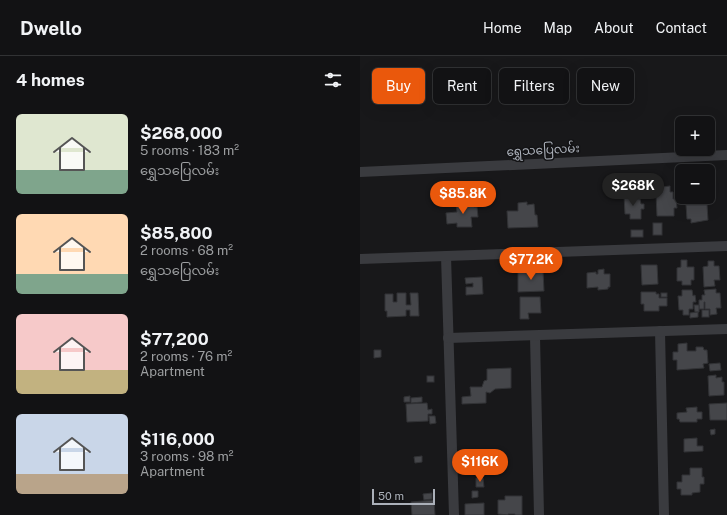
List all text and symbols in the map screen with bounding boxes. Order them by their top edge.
text: Dwello [20,17,82,39]
text: Home [483,20,522,36]
text: Map [544,20,572,36]
text: About [594,20,634,36]
text: Contact [656,20,707,36]
chip: Buy [372,68,425,104]
chip: Rent [433,68,491,104]
chip: Filters [499,68,569,104]
chip: New [577,68,634,104]
icon: filters [322,69,344,91]
text: 4 homes [16,70,85,90]
map controls [675,116,715,204]
button: + [675,116,715,156]
text: $268,000 [140,123,222,143]
icon: home [48,130,96,178]
street label: ရွှေသပြေလမ်း [506,139,580,162]
text: 5 rooms · 183 m² [140,143,239,158]
text: ရွှေသပြေလမ်း [140,163,219,178]
button: − [675,164,715,204]
pin: $268K [605,173,661,207]
text: $268K [611,178,655,193]
pin: $85.8K [430,181,496,215]
text: $85.8K [439,186,487,201]
text: $85,800 [140,223,212,243]
icon: home [48,230,96,278]
text: 2 rooms · 68 m² [140,243,233,258]
pin: $77.2K [498,247,564,281]
text: $77.2K [508,252,554,267]
text: ရွှေသပြေလမ်း [140,263,219,278]
text: $77,200 [140,329,209,349]
icon: home [48,330,96,378]
text: 2 rooms · 76 m² [140,349,232,364]
text: Apartment [140,364,205,379]
text: $116,000 [140,429,215,449]
icon: home [48,430,96,478]
text: 3 rooms · 98 m² [140,449,234,464]
pin: $116K [452,449,508,483]
text: $116K [461,454,499,469]
text: Apartment [140,464,205,479]
scale bar [372,487,435,506]
text: 50 m [378,490,404,502]

